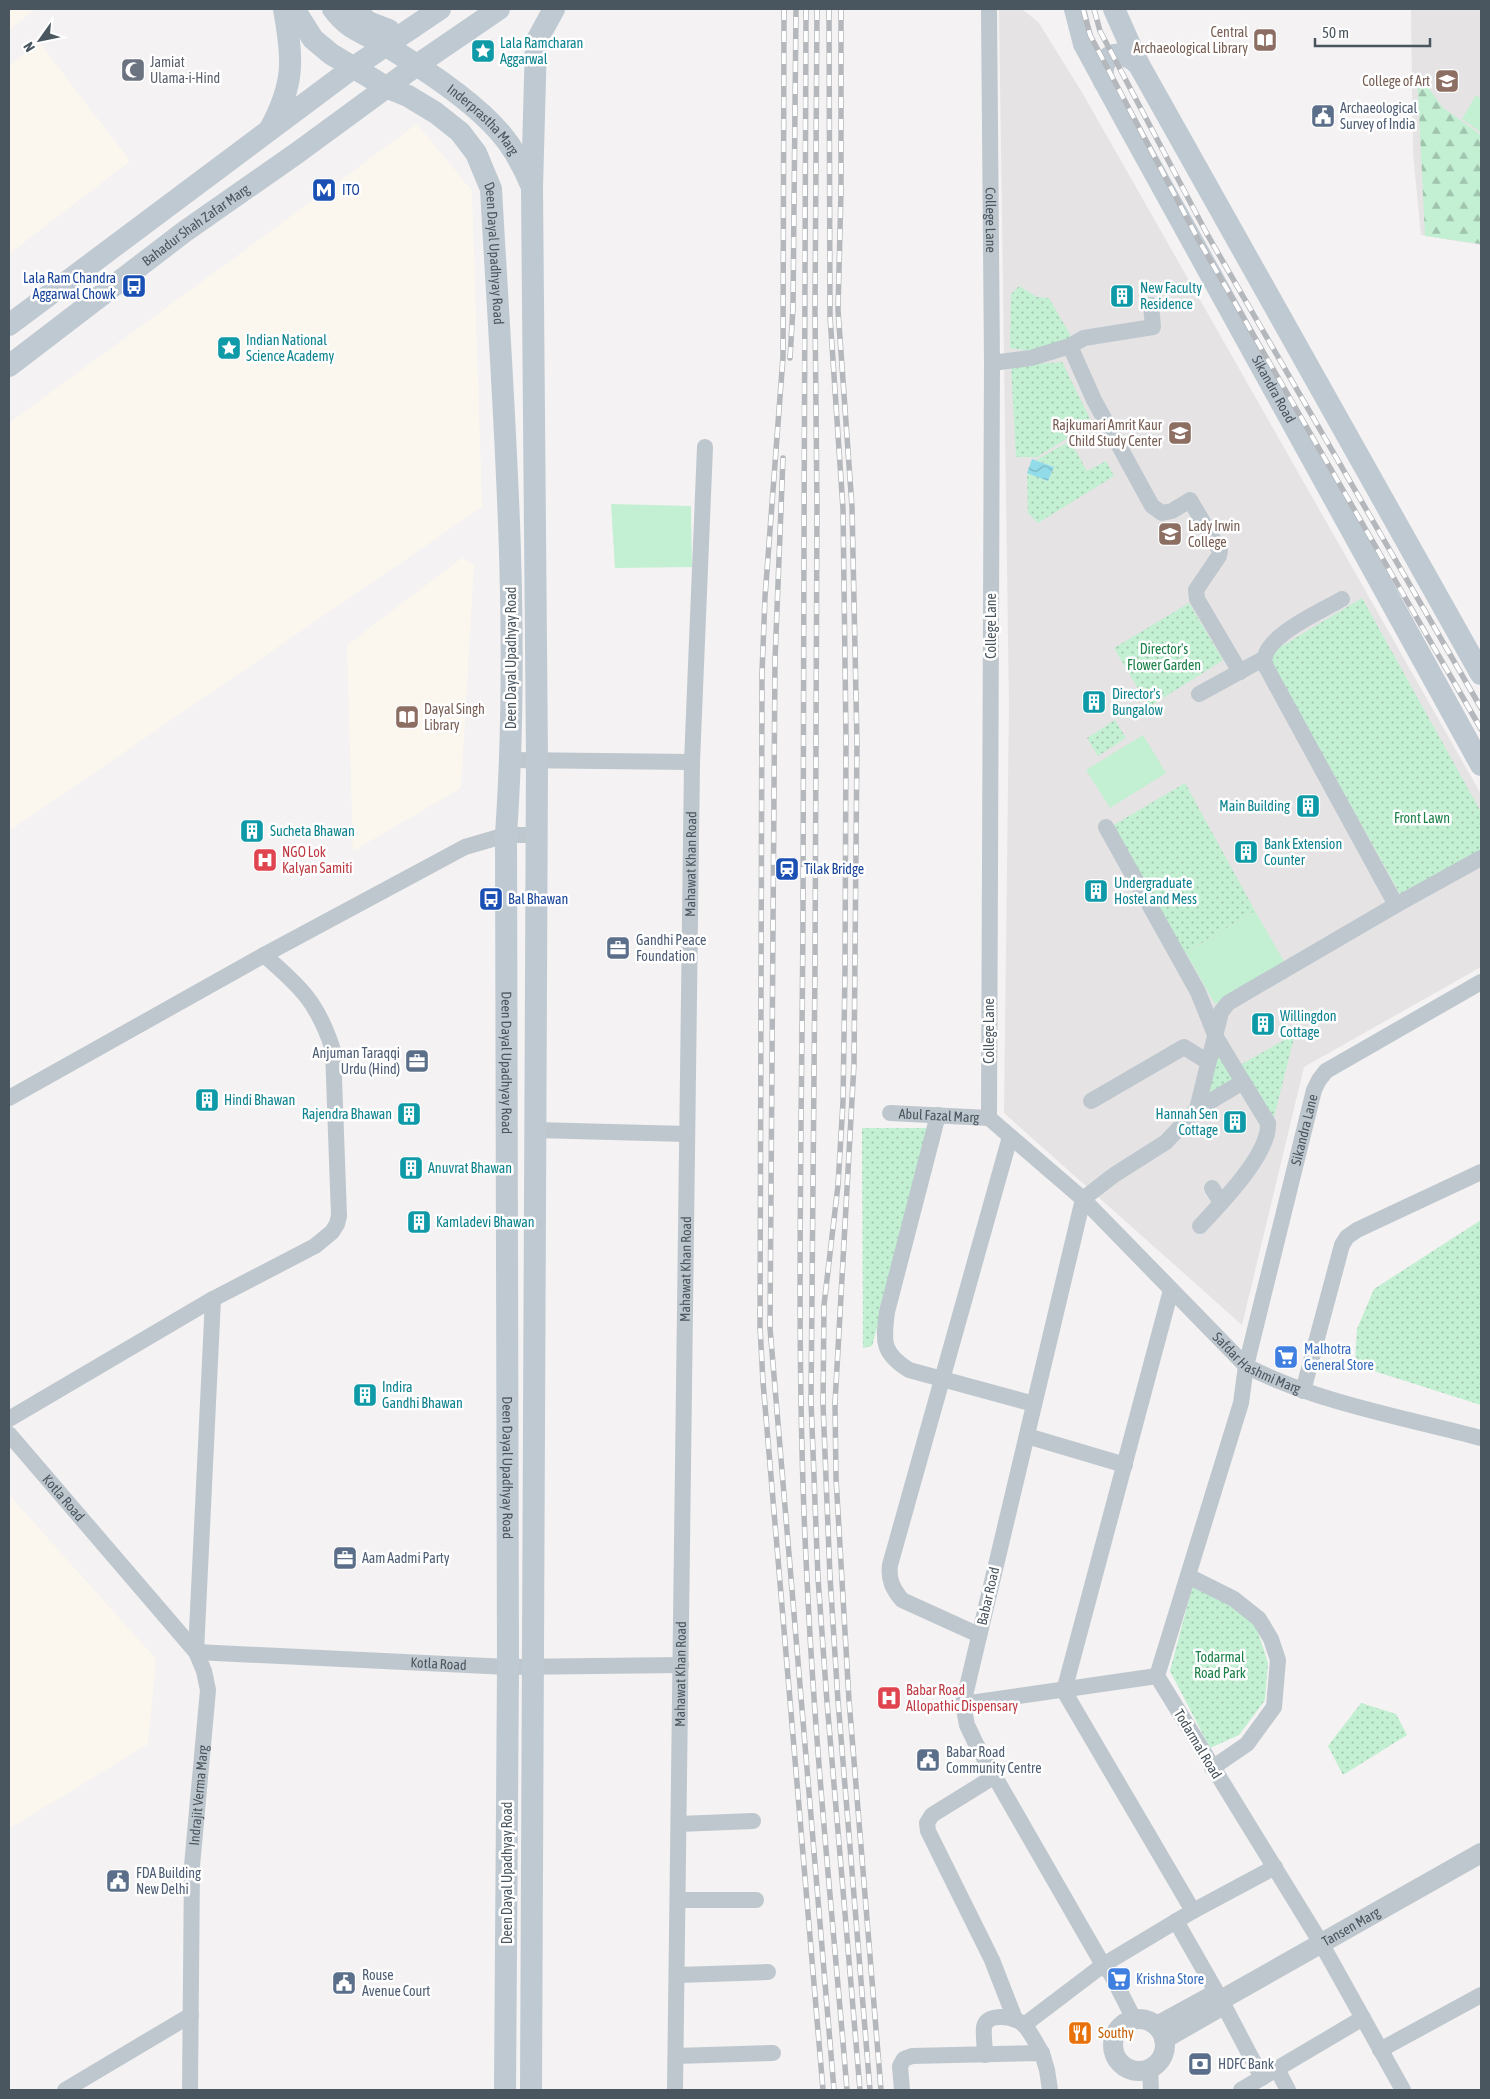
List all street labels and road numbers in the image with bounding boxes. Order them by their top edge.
street label: Inderprastha Marg [444,81,522,158]
street label: Deen Dayal Upadhyay Road [481,179,507,325]
street label: Bahadur Shah Zafar Marg [139,181,253,269]
street label: College Lane [983,187,999,253]
street label: Sikandra Road [1249,353,1299,426]
street label: Deen Dayal Upadhyay Road [503,587,519,729]
street label: College Lane [983,593,999,659]
street label: Mahawat Khan Road [682,811,699,917]
street label: Deen Dayal Upadhyay Road [498,991,515,1134]
street label: College Lane [981,998,997,1064]
street label: Sikandra Lane [1288,1093,1321,1167]
street label: Abul Fazal Marg [898,1105,980,1125]
street label: Mahawat Khan Road [677,1216,694,1322]
street label: Safdar Hashmi Marg [1210,1329,1303,1397]
street label: Deen Dayal Upadhyay Road [499,1396,516,1539]
street label: Kotla Road [39,1471,88,1524]
street label: Babar Road [974,1565,1002,1627]
street label: Mahawat Khan Road [672,1621,689,1727]
street label: Kotla Road [410,1654,467,1673]
street label: Todarmal Road [1171,1706,1225,1782]
street label: Indrajit Verma Marg [186,1744,211,1846]
street label: Deen Dayal Upadhyay Road [499,1802,515,1944]
street label: Tansen Marg [1319,1904,1383,1949]

